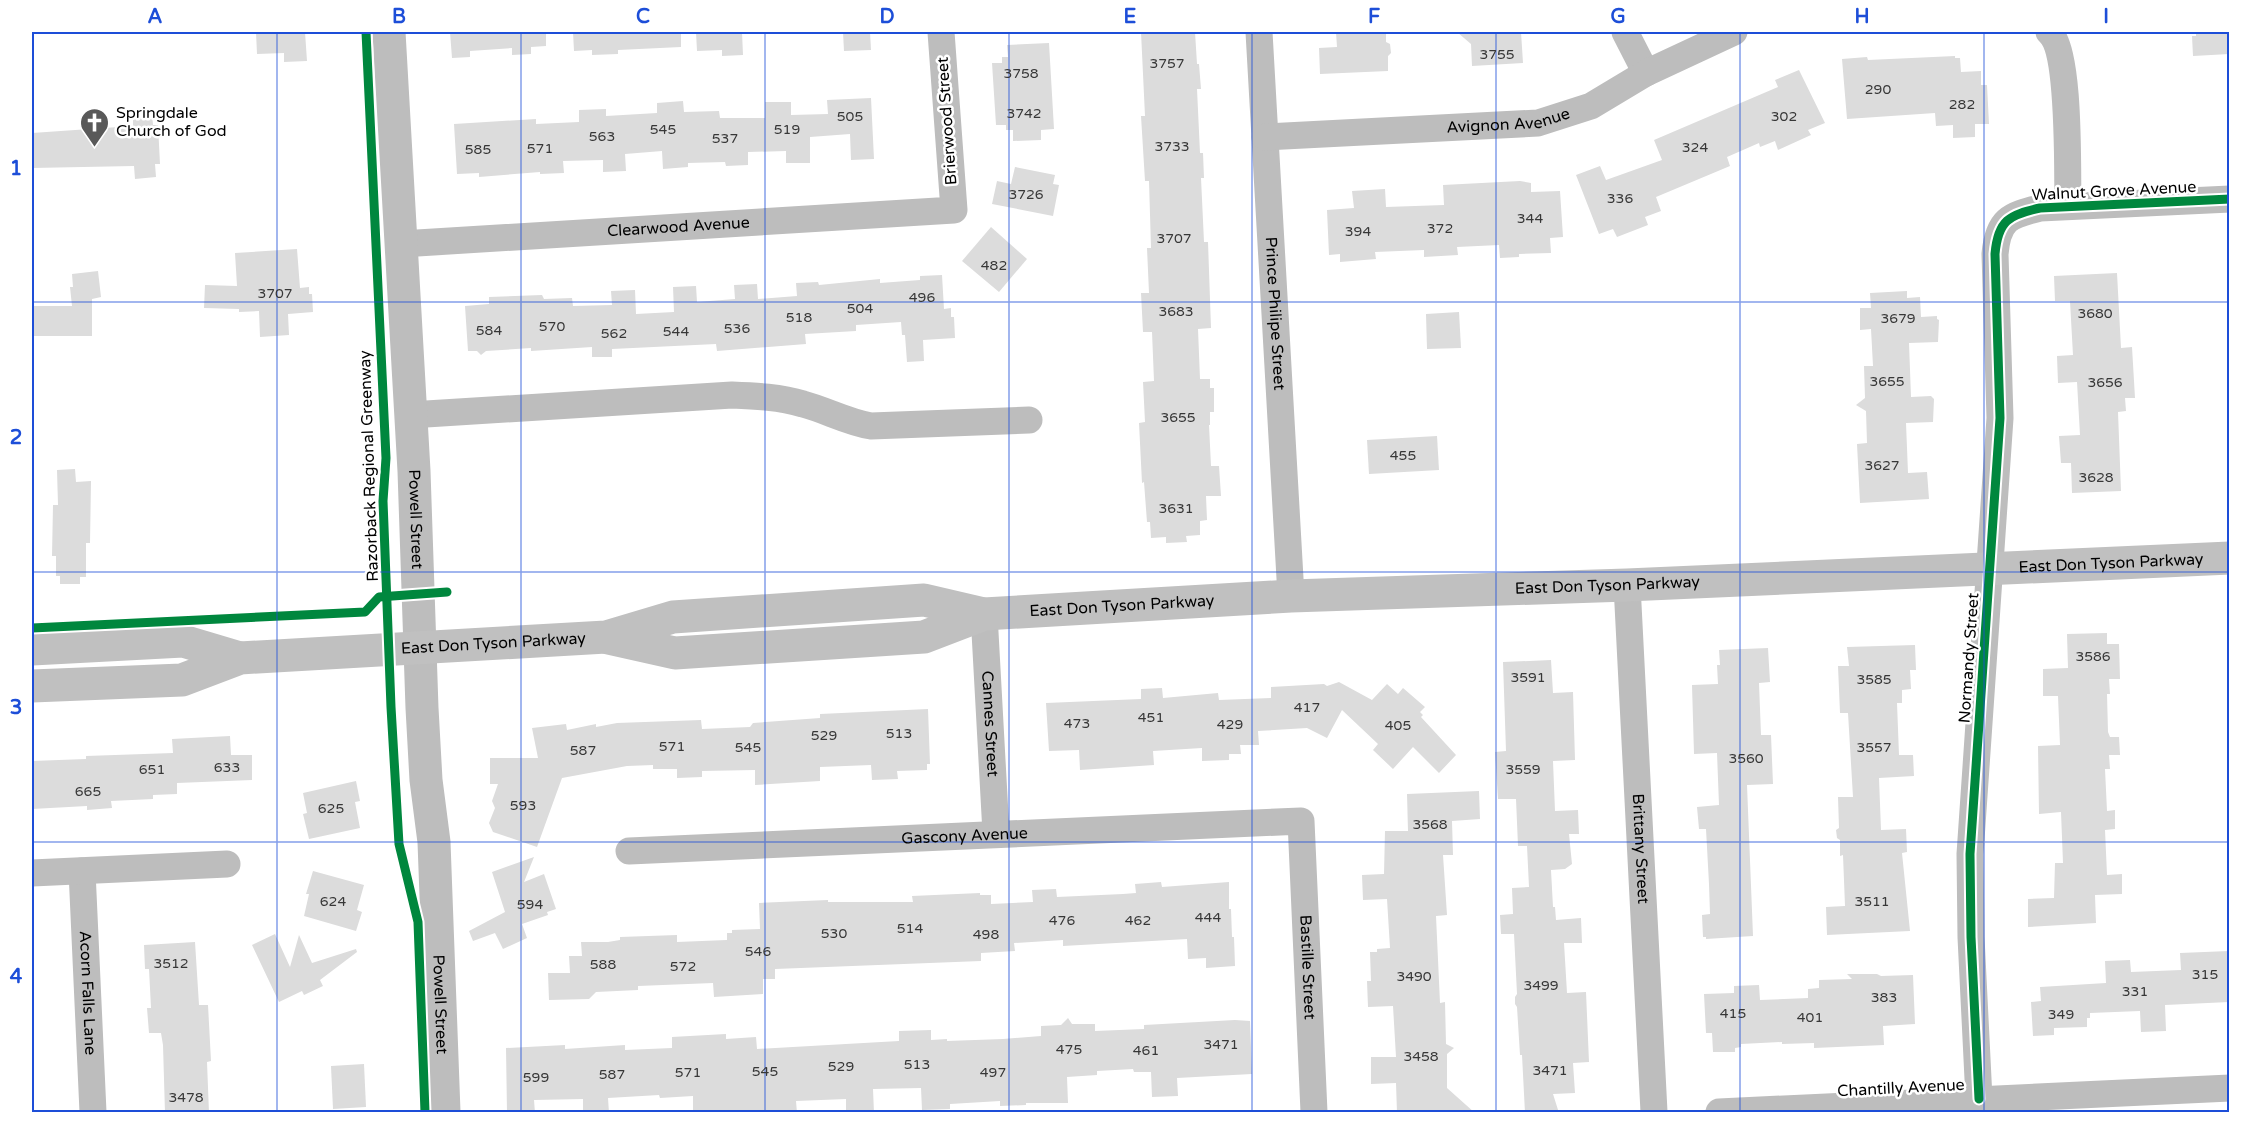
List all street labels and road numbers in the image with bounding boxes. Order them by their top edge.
street label: Brierwood Street [933,56,961,186]
street label: Avignon Avenue [1446,103,1572,138]
street label: Walnut Grove Avenue [2031,177,2197,205]
street label: Clearwood Avenue [607,213,750,241]
street label: Prince Philipe Street [1261,236,1289,391]
street label: Razorback Regional Greenway [355,350,383,582]
street label: Powell Street [404,469,427,569]
street label: East Don Tyson Parkway [2018,549,2204,577]
street label: East Don Tyson Parkway [1515,572,1701,599]
street label: East Don Tyson Parkway [1029,590,1215,621]
street label: Normandy Street [1954,592,1984,724]
street label: East Don Tyson Parkway [400,628,587,659]
street label: Cannes Street [977,670,1003,777]
street label: Brittany Street [1628,793,1653,904]
street label: Gascony Avenue [901,823,1028,849]
street label: Bastille Street [1295,914,1320,1020]
street label: Acorn Falls Lane [75,930,100,1055]
street label: Powell Street [428,954,452,1055]
street label: Chantilly Avenue [1837,1075,1965,1101]

